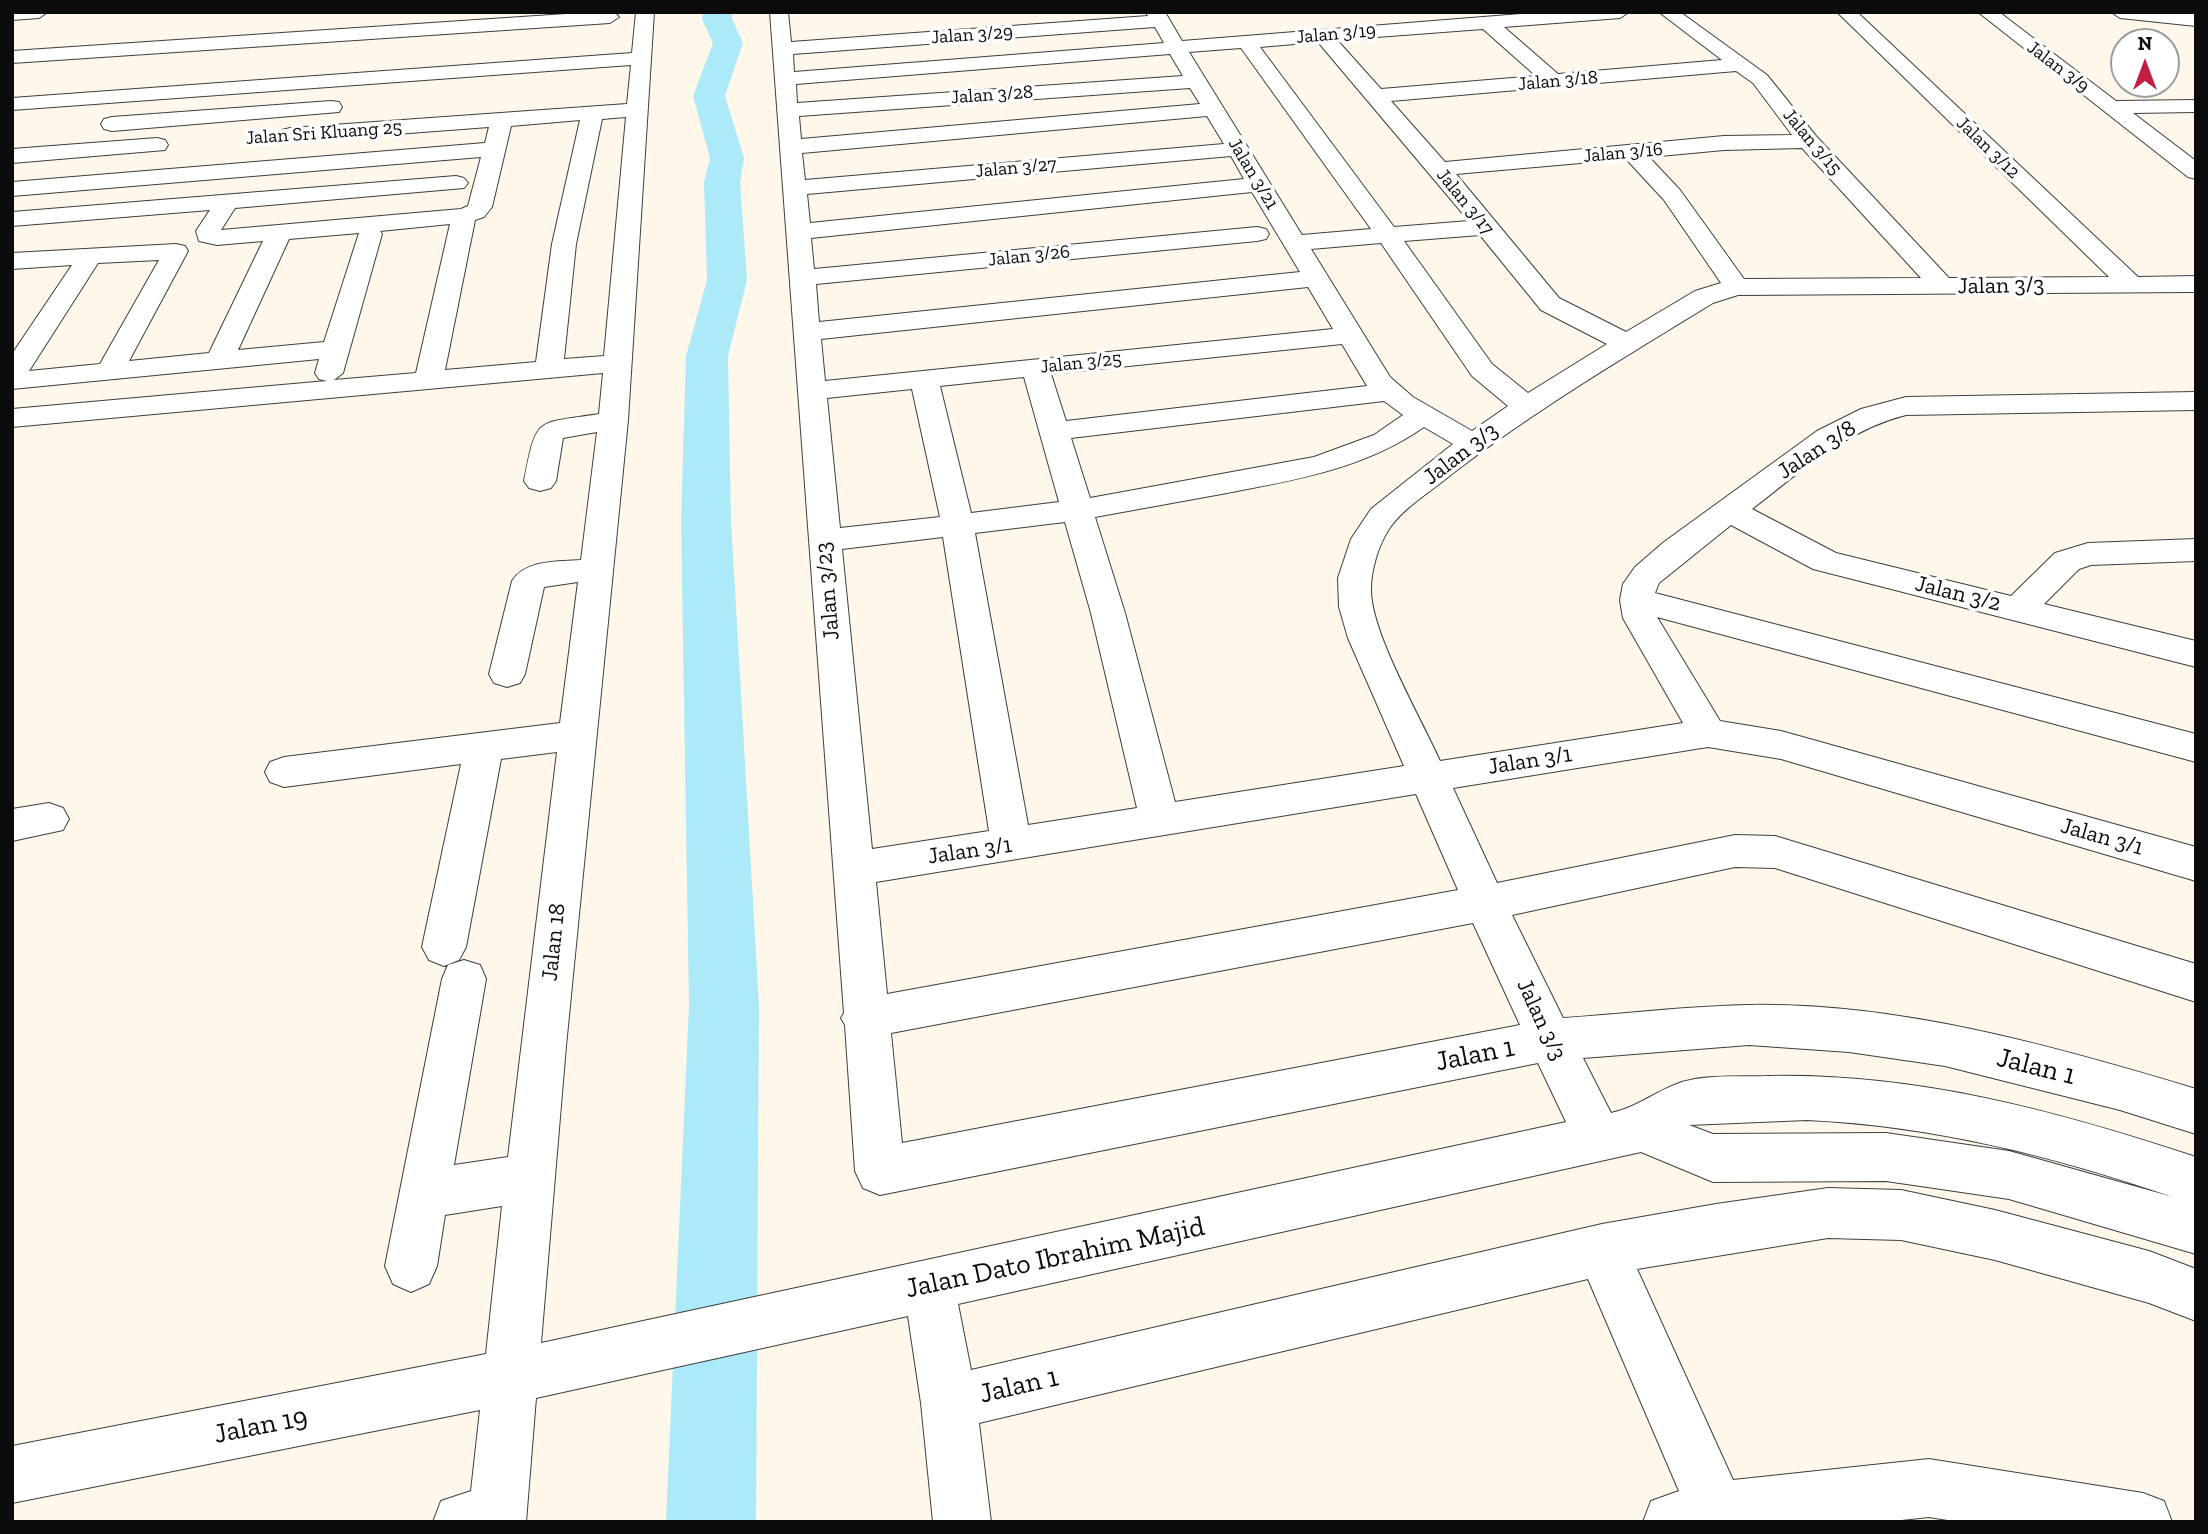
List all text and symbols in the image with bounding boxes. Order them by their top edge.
street label: Jalan 3/19 [1295,19,1377,49]
street label: Jalan 3/29 [930,21,1014,49]
north arrow [2110,28,2180,98]
text: N [2138,32,2152,55]
street label: Jalan 3/9 [2022,36,2094,98]
street label: Jalan 3/18 [1517,66,1599,96]
street label: Jalan 3/28 [950,81,1034,109]
street label: Jalan 3/15 [1778,104,1846,180]
street label: Jalan 3/12 [1951,112,2025,184]
street label: Jalan Sri Kluang 25 [245,116,403,150]
street label: Jalan 3/21 [1223,134,1283,214]
street label: Jalan 3/16 [1582,138,1664,168]
street label: Jalan 3/27 [975,153,1057,183]
street label: Jalan 3/17 [1431,164,1499,240]
street label: Jalan 3/26 [987,240,1071,272]
street label: Jalan 3/3 [1957,271,2045,301]
street label: Jalan 3/25 [1039,347,1123,379]
street label: Jalan 3/8 [1773,414,1861,486]
street label: Jalan 3/3 [1418,417,1504,491]
street label: Jalan 3/23 [810,541,846,641]
street label: Jalan 3/2 [1912,570,2004,618]
street label: Jalan 3/1 [1486,741,1574,781]
street label: Jalan 3/1 [2058,812,2146,862]
street label: Jalan 3/1 [926,831,1014,871]
street label: Jalan 18 [536,902,572,982]
street label: Jalan 3/3 [1510,975,1572,1065]
street label: Jalan 1 [1433,1031,1517,1079]
street label: Jalan 1 [1993,1041,2079,1093]
street label: Jalan Dato Ibrahim Majid [903,1210,1207,1306]
street label: Jalan 1 [976,1361,1062,1411]
street label: Jalan 19 [211,1400,311,1452]

